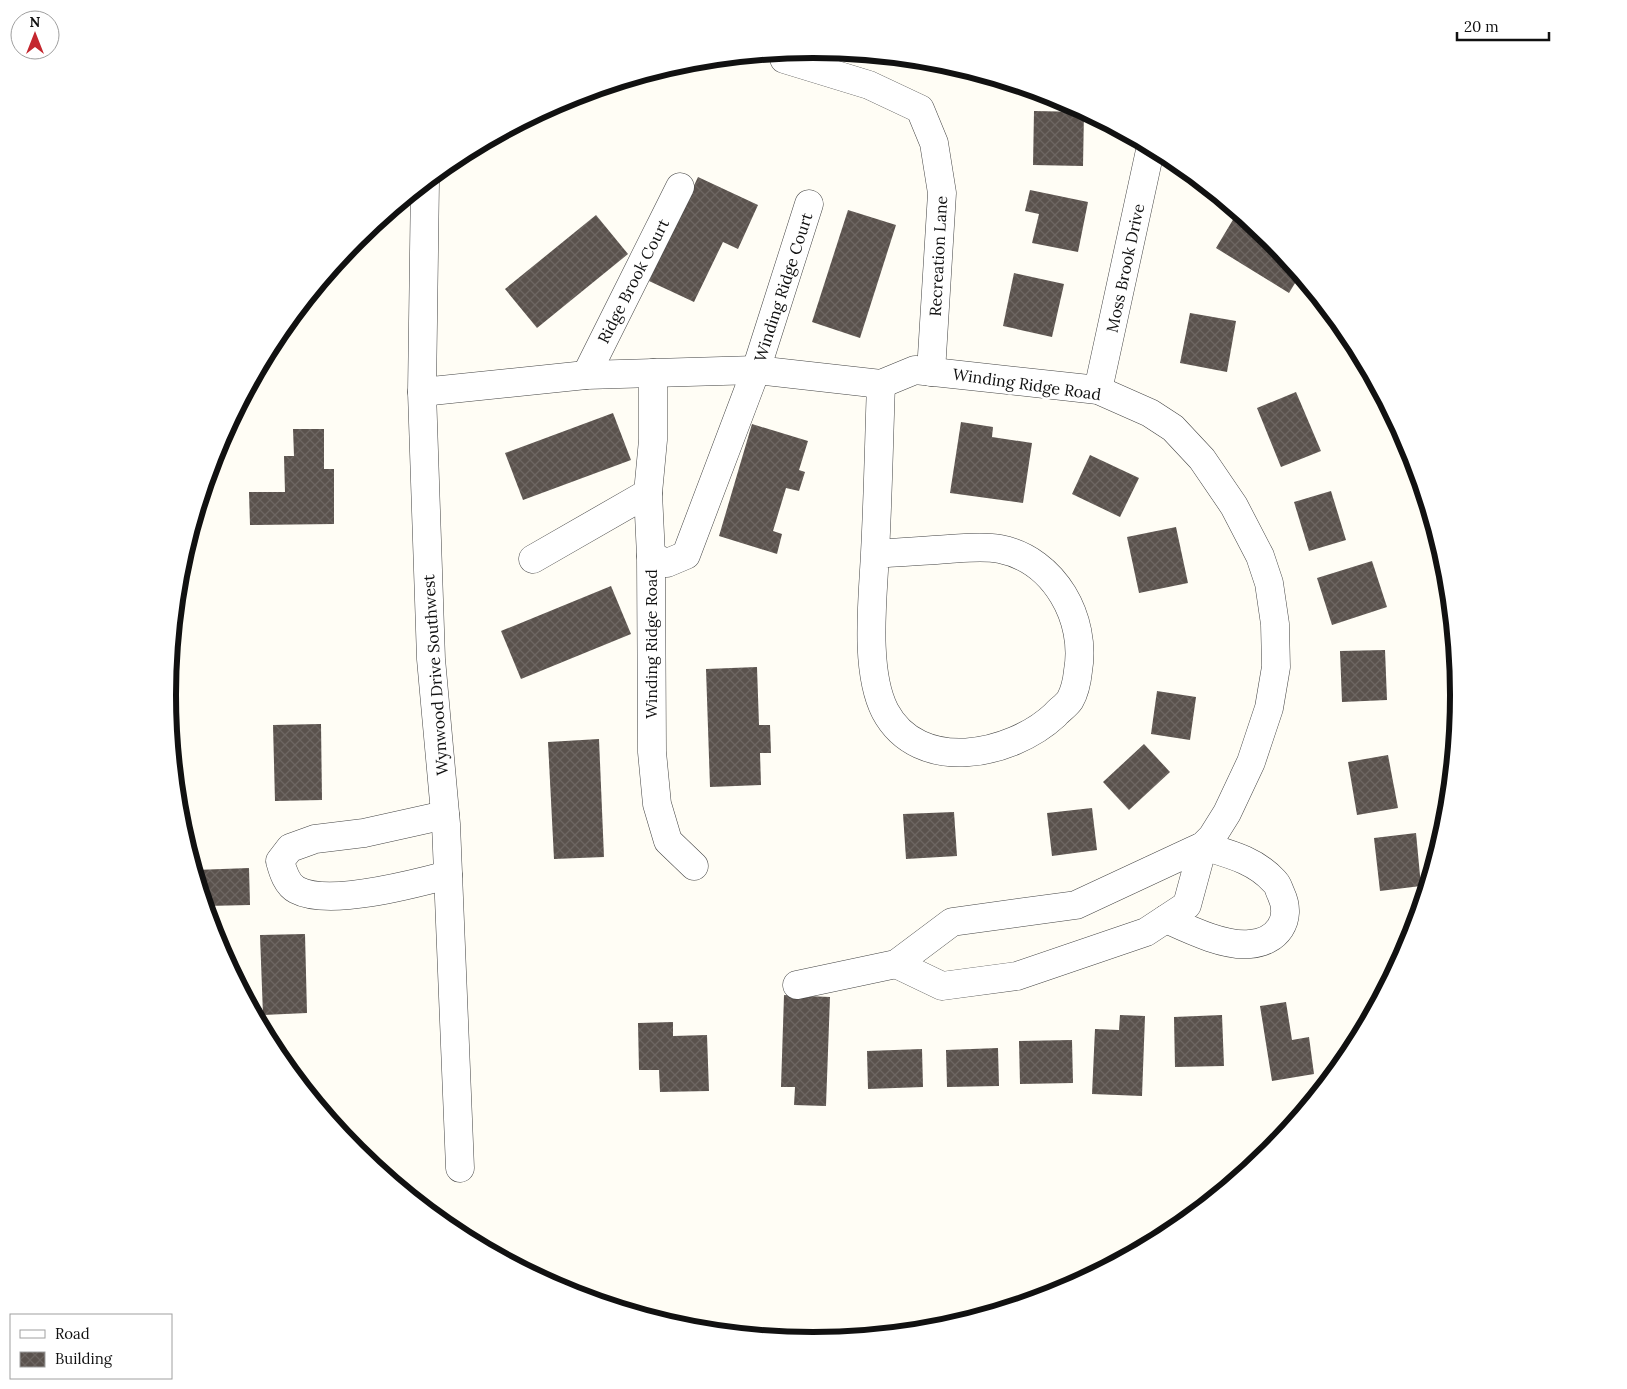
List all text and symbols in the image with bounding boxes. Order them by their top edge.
north arrow [10,10,60,60]
scale bar [1457,10,1550,42]
text: N [30,13,41,31]
text: 20 m [1464,17,1499,36]
street label: Recreation Lane [925,195,951,317]
street label: Moss Brook Drive [1102,201,1148,334]
street label: Winding Ridge Court [749,209,817,364]
street label: Ridge Brook Court [593,215,673,347]
street label: Winding Ridge Road [952,364,1103,404]
street label: Winding Ridge Road [641,569,661,719]
street label: Wynwood Drive Southwest [418,573,452,776]
legend [10,1314,172,1379]
text: Road [55,1324,90,1343]
text: Building [55,1349,113,1368]

